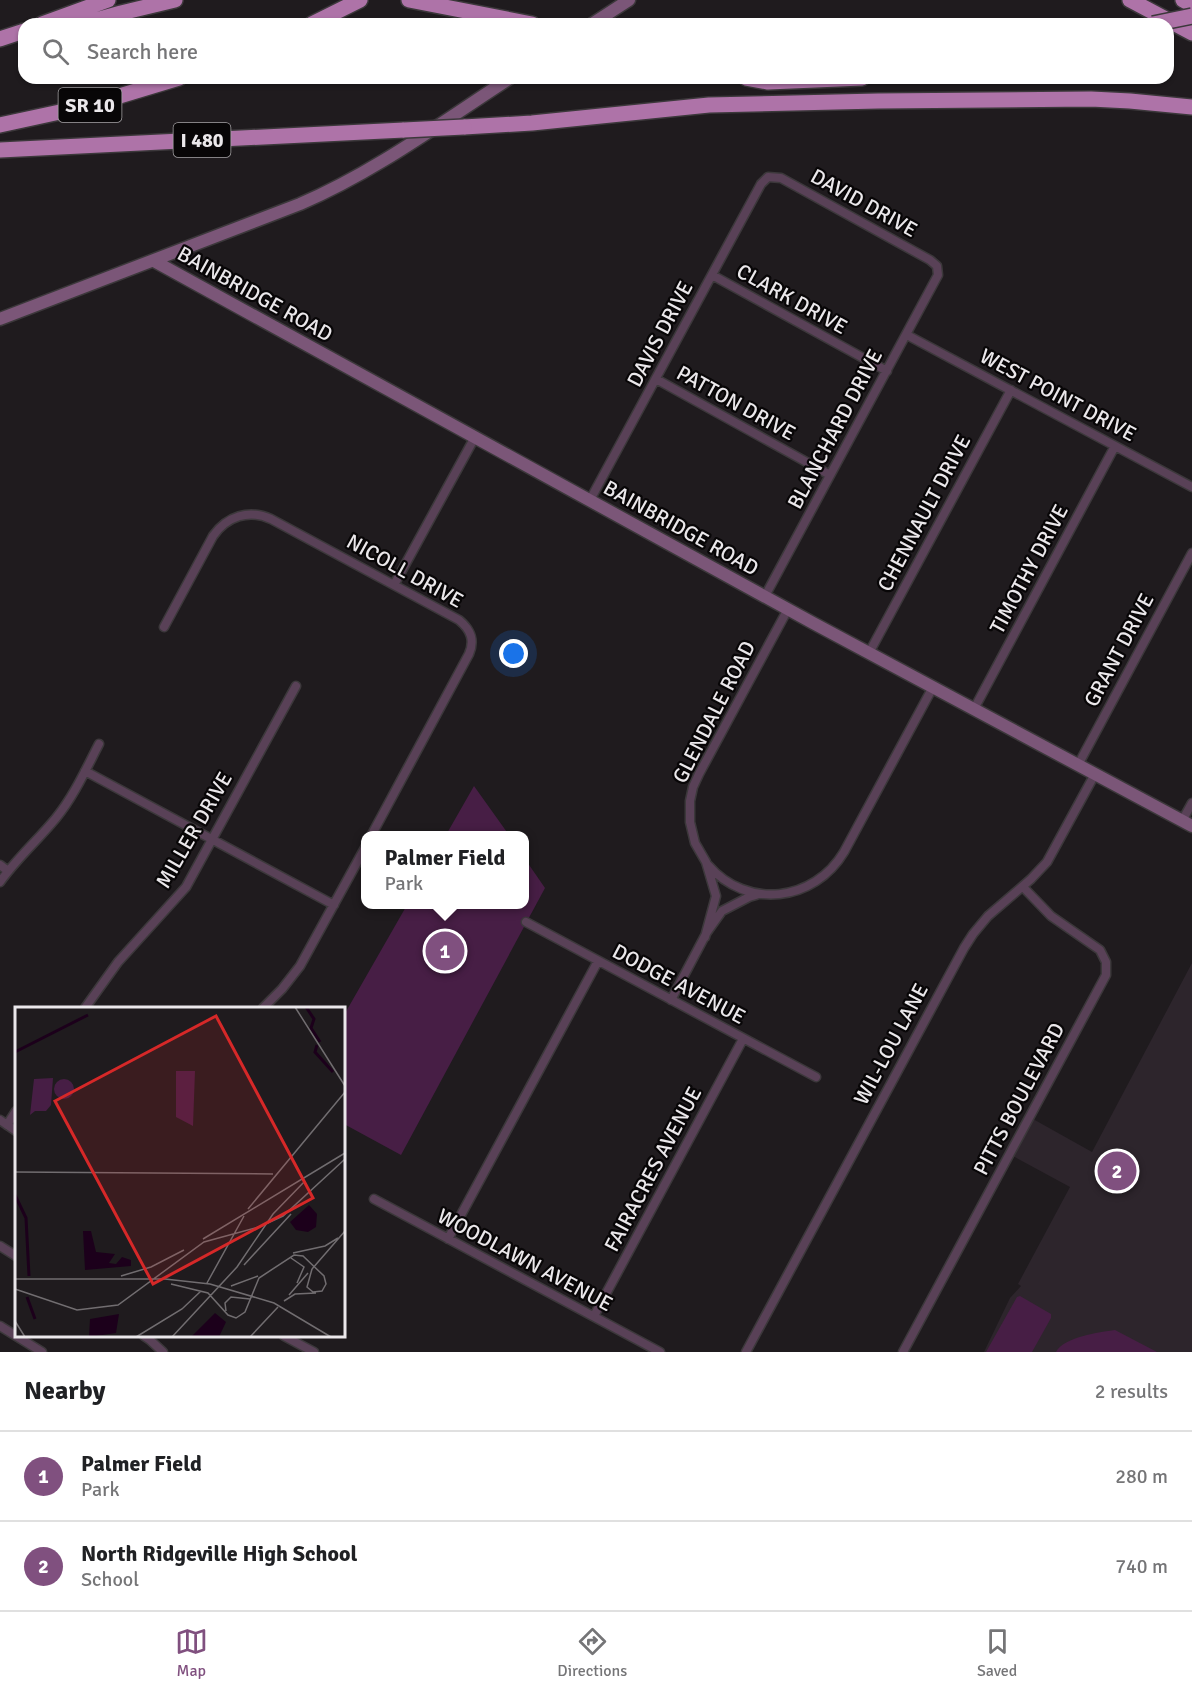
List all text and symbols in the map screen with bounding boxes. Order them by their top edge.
search box [18,18,1174,84]
icon: search [39,35,72,68]
text: Search here [87,38,198,65]
road number: SR 10 [58,88,122,122]
road number: I 480 [174,123,230,157]
street label: DAVID DRIVE [806,163,922,243]
street label: BAINBRIDGE ROAD [173,241,337,347]
street label: CLARK DRIVE [732,258,852,340]
street label: DAVIS DRIVE [621,277,699,391]
street label: WEST POINT DRIVE [975,343,1141,447]
street label: BLANCHARD DRIVE [782,345,888,513]
street label: PATTON DRIVE [672,360,800,446]
street label: CHENNAULT DRIVE [872,430,976,596]
street label: BAINBRIDGE ROAD [599,475,763,581]
street label: TIMOTHY DRIVE [984,500,1074,638]
street label: NICOLL DRIVE [342,528,468,614]
street label: GRANT DRIVE [1078,589,1160,711]
street label: GLENDALE ROAD [667,637,761,787]
your location [499,639,528,668]
street label: MILLER DRIVE [150,767,238,893]
popup [361,831,529,909]
text: Palmer Field [385,844,505,871]
text: Park [385,871,423,896]
pin: 1 [426,928,464,974]
street label: DODGE AVENUE [608,938,750,1030]
street label: WIL-LOU LANE [848,979,934,1109]
inset map [15,1007,345,1337]
street label: PITTS BOULEVARD [968,1018,1070,1180]
street label: FAIRACRES AVENUE [599,1082,707,1256]
pin: 2 [1098,1148,1136,1194]
street label: WOODLAWN AVENUE [433,1203,617,1317]
text: Nearby [24,1375,105,1407]
text: 2 results [1095,1379,1168,1404]
text: Palmer Field [81,1450,202,1477]
text: 1 [38,1464,49,1489]
text: 280 m [1115,1464,1168,1489]
text: Park [81,1477,119,1502]
text: North Ridgeville High School [81,1540,357,1567]
text: 2 [38,1554,49,1579]
text: 740 m [1115,1554,1168,1579]
text: School [81,1567,139,1592]
tab: Map [175,1625,208,1681]
tab: Directions [557,1625,627,1681]
tab: Saved [977,1625,1017,1681]

